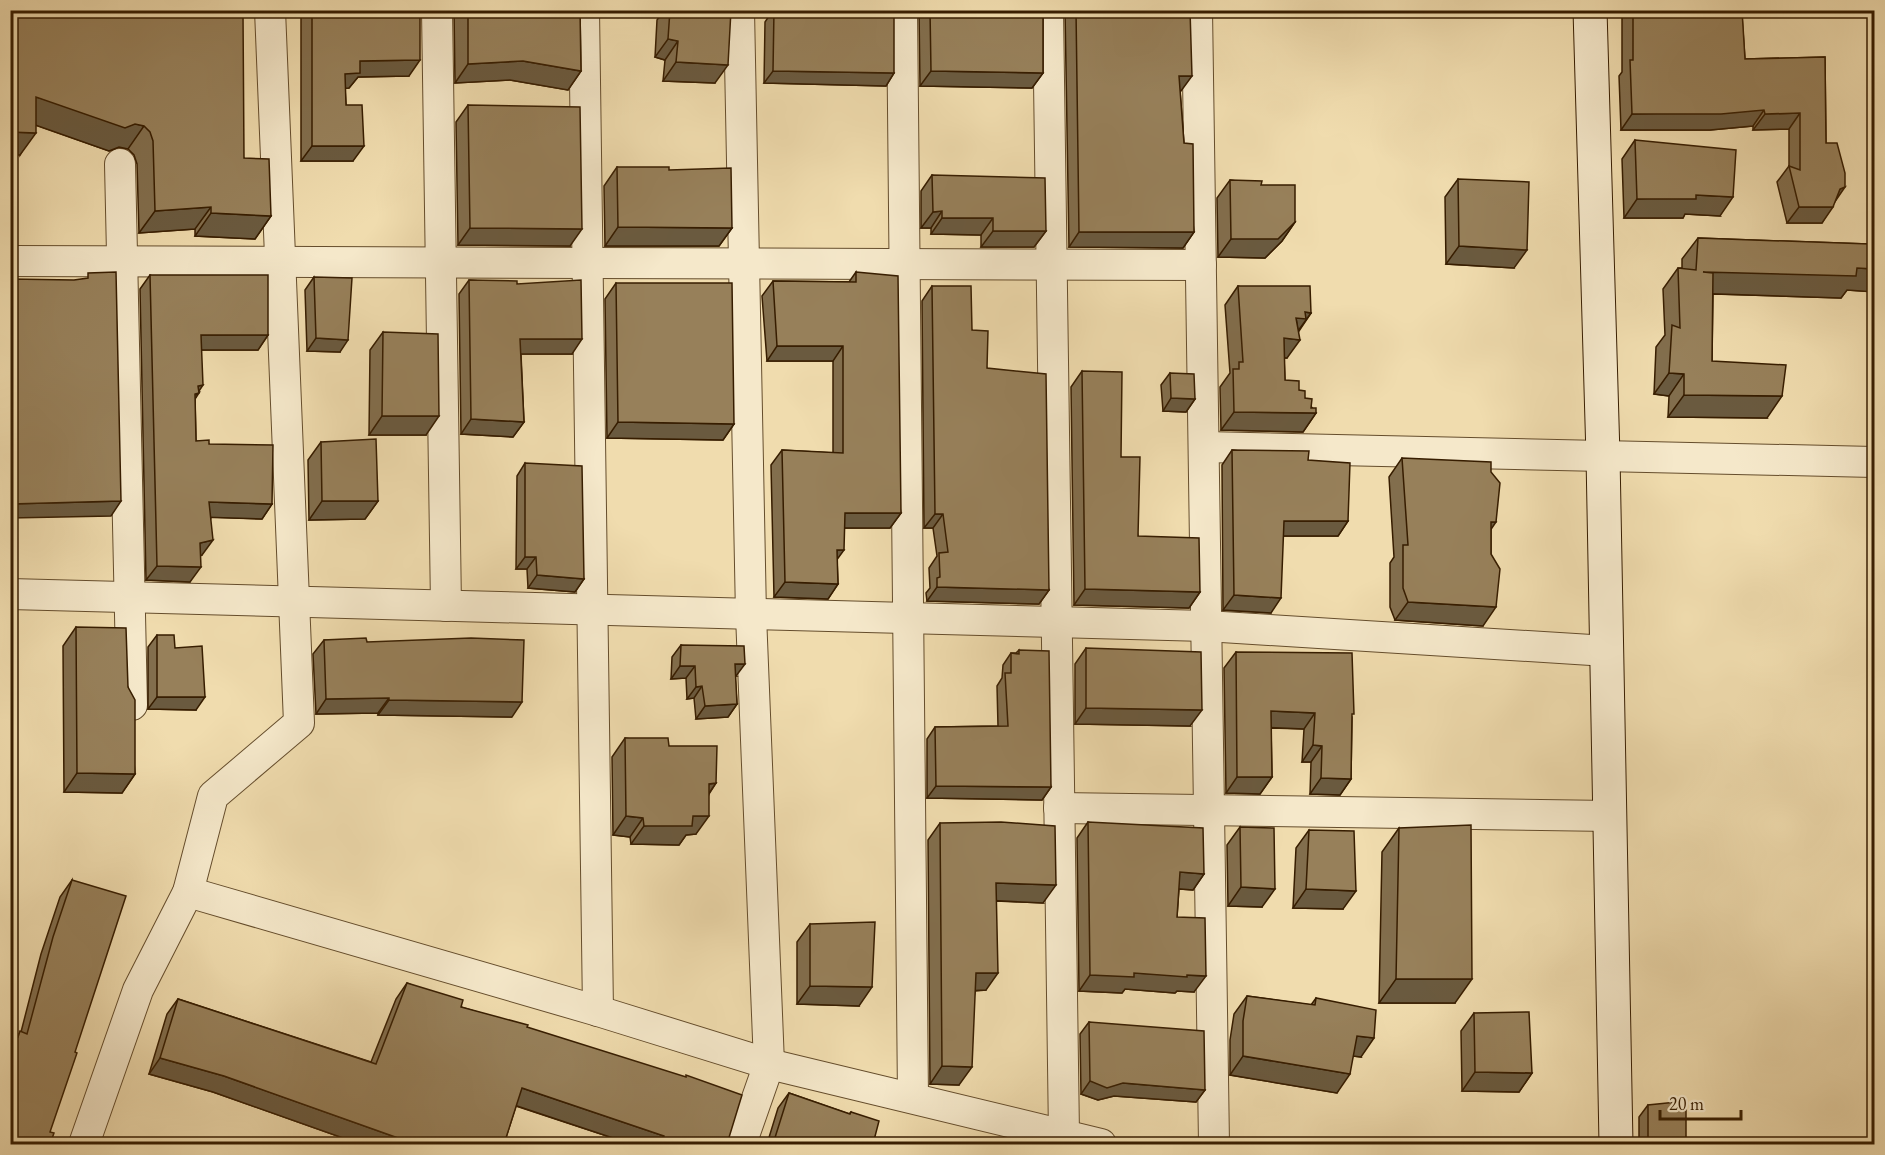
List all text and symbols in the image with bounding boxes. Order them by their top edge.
scale bar [1660,1083,1741,1121]
text: 20 m [1669,1092,1704,1115]

